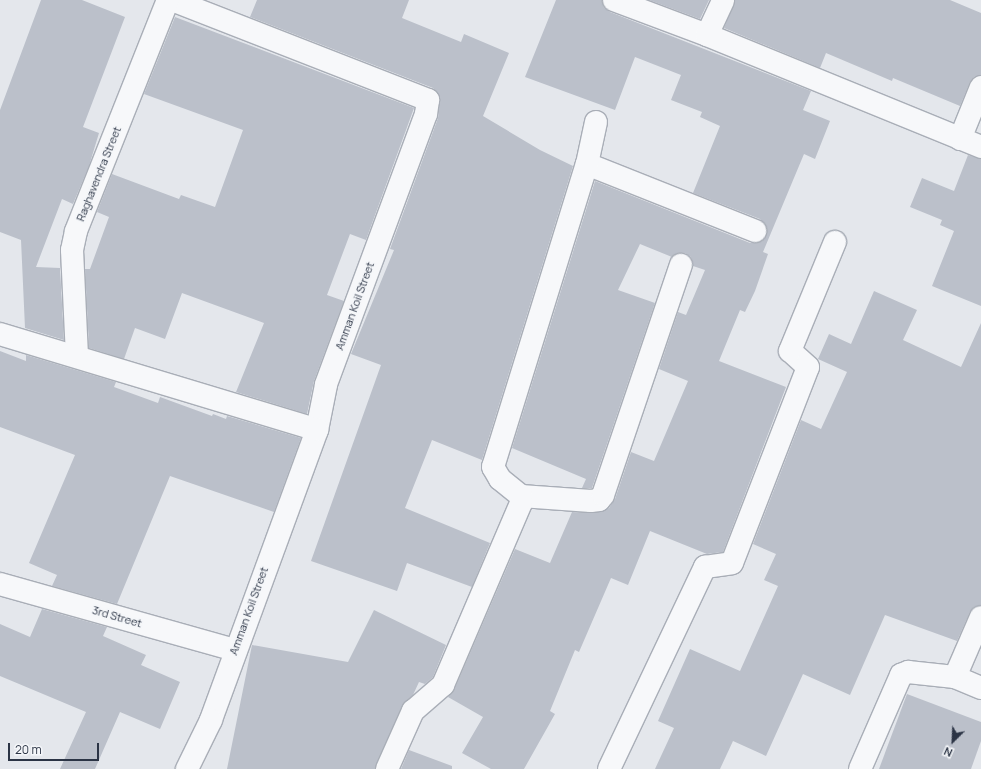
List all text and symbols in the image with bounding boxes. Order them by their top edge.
street label: Raghavendra Street [74,125,124,223]
street label: Amman Koil Street [333,260,377,352]
street label: Amman Koil Street [227,565,271,657]
street label: 3rd Street [91,604,143,630]
north arrow [933,721,973,761]
scale bar [10,735,101,761]
text: 20 m [15,741,42,758]
text: N [941,744,955,761]

